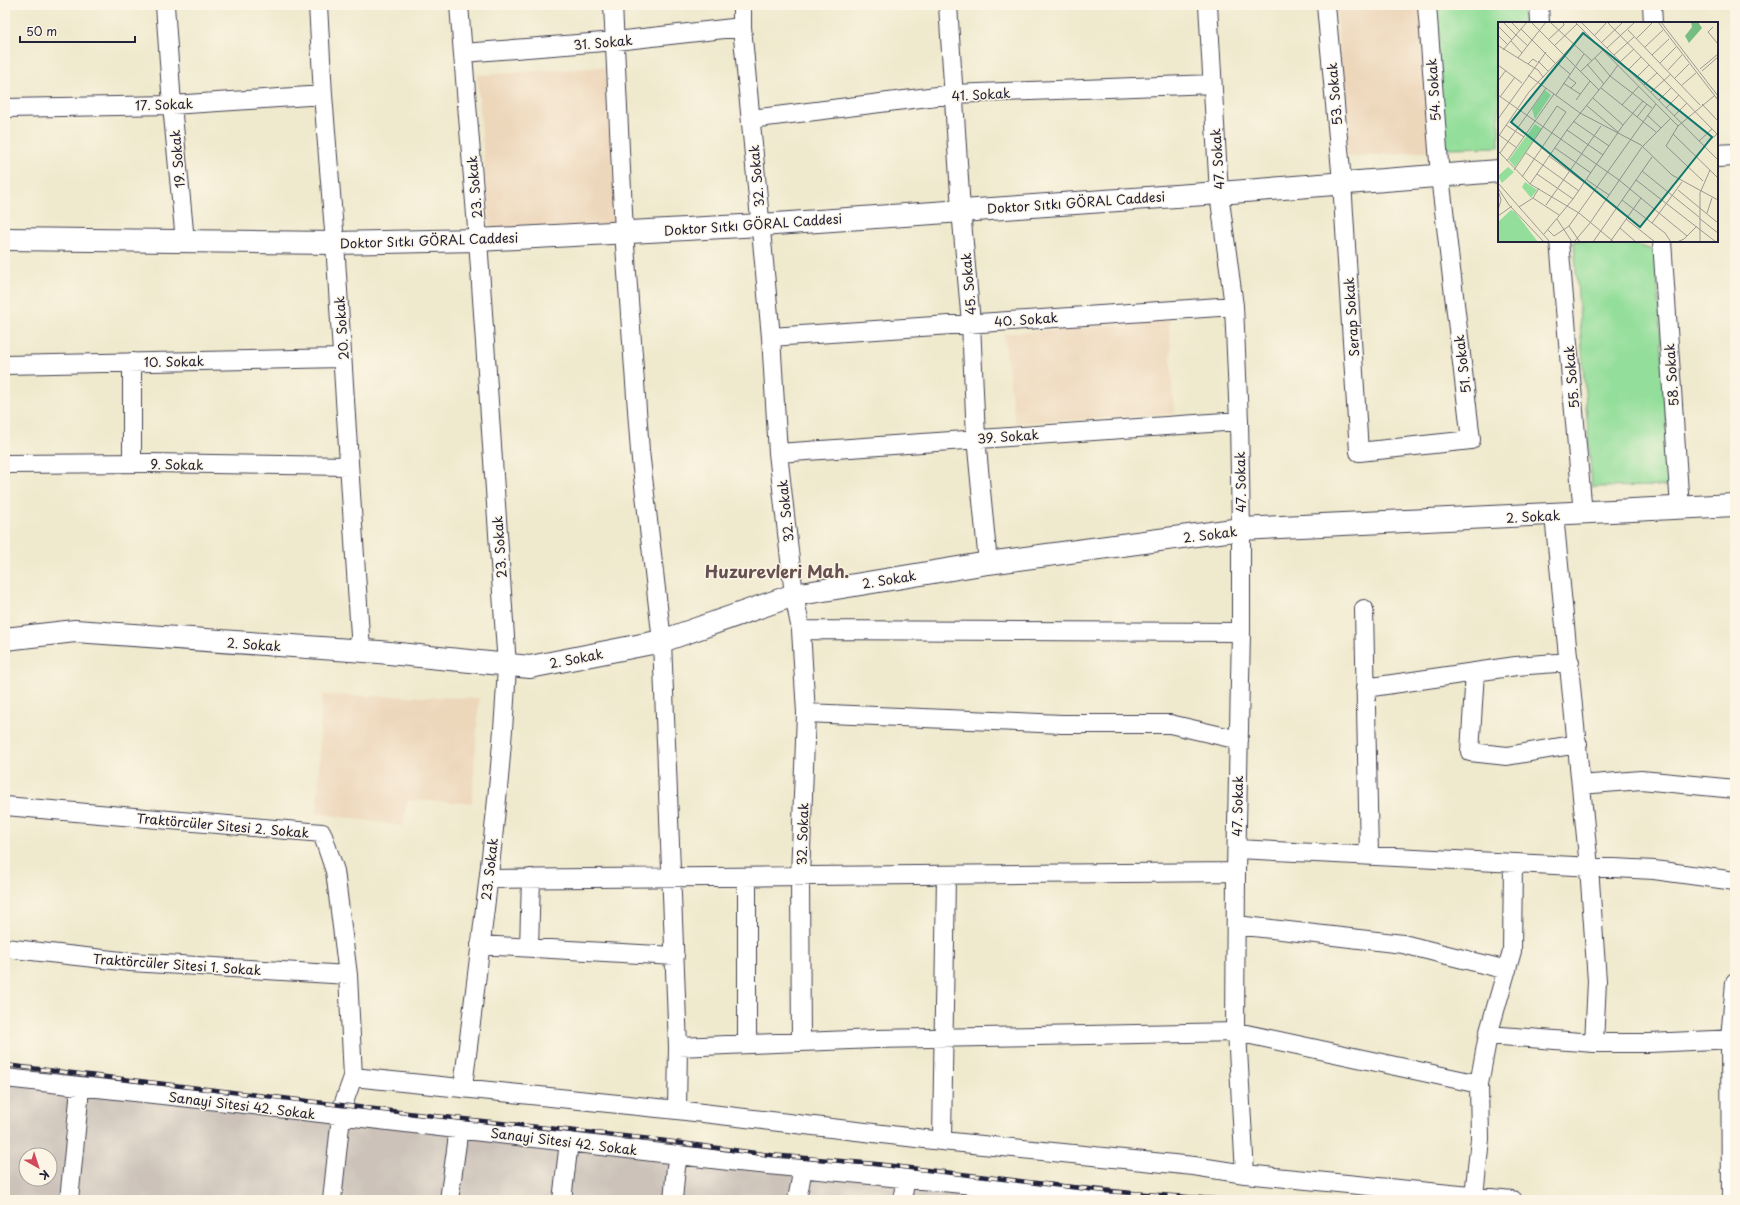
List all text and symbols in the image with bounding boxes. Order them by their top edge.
scale bar [20,18,135,44]
text: 50 m [26,22,57,40]
inset map [1498,22,1718,242]
street label: 31. Sokak [573,30,634,54]
street label: 54. Sokak [1421,57,1445,122]
street label: 53. Sokak [1322,61,1346,126]
street label: 41. Sokak [951,83,1012,105]
street label: 17. Sokak [135,93,194,115]
street label: 47. Sokak [1205,127,1229,190]
street label: 19. Sokak [165,128,189,189]
street label: 32. Sokak [744,143,768,208]
street label: 23. Sokak [462,155,486,219]
street label: Doktor Sıtkı GÖRAL Caddesi [986,186,1166,218]
street label: Doktor Sıtkı GÖRAL Caddesi [663,208,843,240]
street label: Doktor Sıtkı GÖRAL Caddesi [339,227,519,253]
street label: 45. Sokak [956,251,980,316]
street label: Serap Sokak [1339,276,1363,357]
street label: 20. Sokak [329,295,353,361]
street label: 40. Sokak [993,307,1059,331]
street label: 51. Sokak [1449,333,1475,394]
street label: 58. Sokak [1659,342,1683,407]
street label: 55. Sokak [1559,344,1583,409]
street label: 10. Sokak [144,351,205,371]
street label: 39. Sokak [977,424,1040,448]
street label: 47. Sokak [1230,451,1250,513]
street label: 9. Sokak [150,454,204,474]
street label: 32. Sokak [772,478,798,543]
street label: 2. Sokak [1505,505,1561,527]
street label: 23. Sokak [487,515,511,579]
street label: 2. Sokak [1182,521,1239,547]
district label: Huzurevleri Mah. [705,558,849,584]
street label: 2. Sokak [861,565,918,593]
street label: 2. Sokak [226,633,282,655]
street label: 2. Sokak [548,643,605,673]
street label: 47. Sokak [1227,775,1247,837]
street label: 32. Sokak [791,802,813,866]
street label: Traktörcüler Sitesi 2. Sokak [136,808,311,842]
street label: 23. Sokak [476,836,502,901]
street label: Traktörcüler Sitesi 1. Sokak [92,949,262,979]
street label: Sanayi Sitesi 42. Sokak [167,1087,317,1124]
street label: Sanayi Sitesi 42. Sokak [489,1123,639,1160]
north arrow [18,1147,58,1187]
text: K [36,1166,53,1184]

